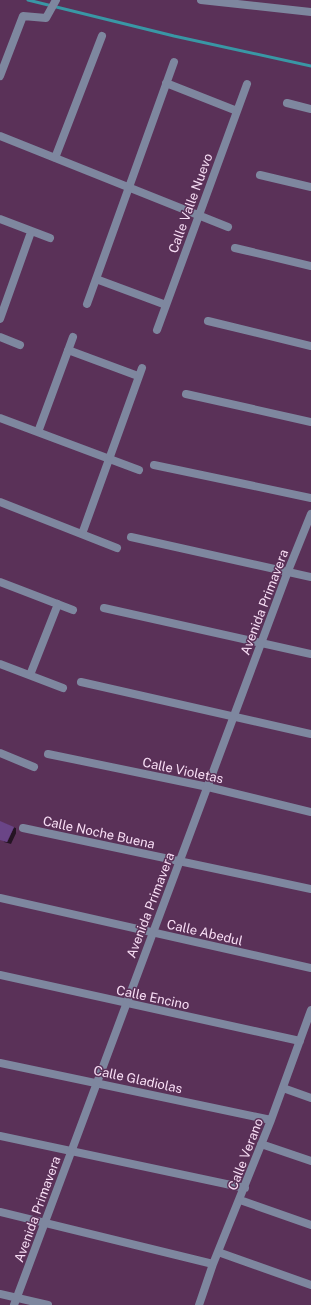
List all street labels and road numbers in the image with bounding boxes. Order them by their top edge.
street label: Calle Valle Nuevo [165,151,215,255]
street label: Avenida Primavera [237,547,291,657]
street label: Calle Violetas [141,755,225,786]
street label: Calle Noche Buena [42,813,156,852]
street label: Avenida Primavera [123,850,177,960]
street label: Calle Abedul [165,916,244,949]
street label: Calle Encino [115,982,191,1013]
street label: Calle Gladiolas [92,1063,184,1096]
street label: Calle Verano [225,1116,266,1192]
street label: Avenida Primavera [11,1154,64,1264]

